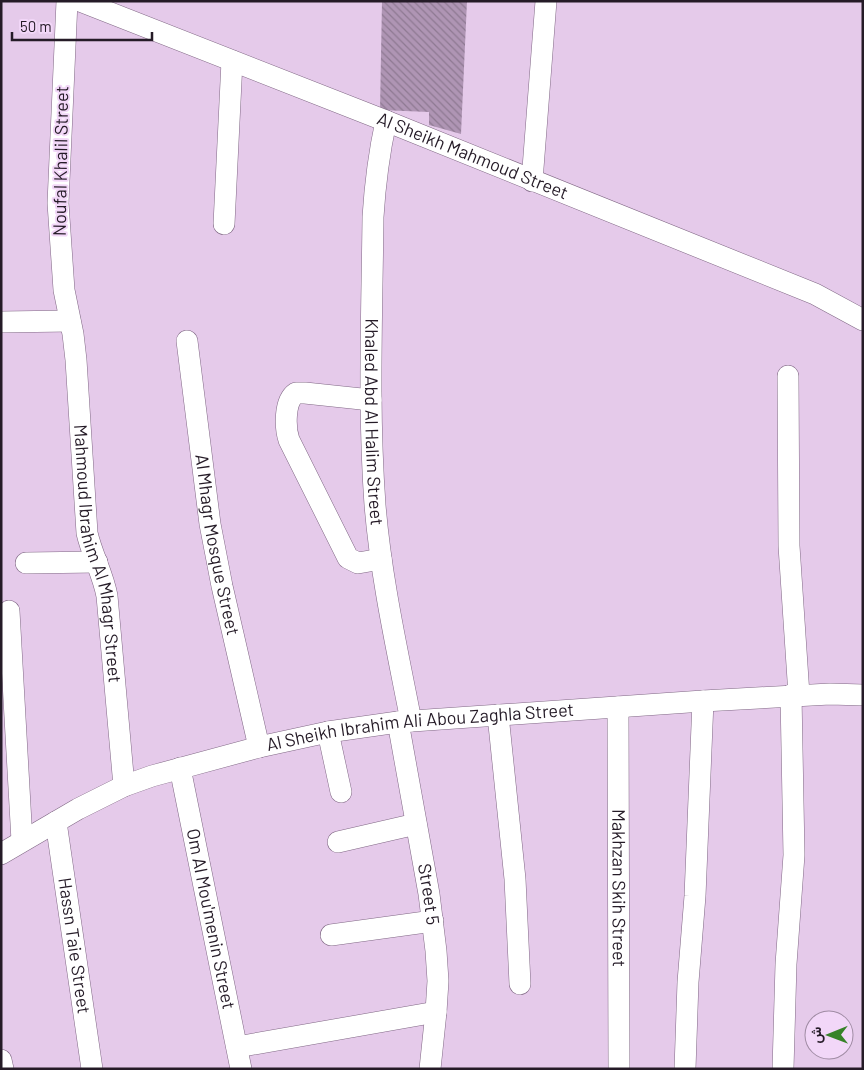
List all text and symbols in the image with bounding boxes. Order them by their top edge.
scale bar [12,10,152,42]
text: 50 m [20,17,52,35]
street label: Noufal Khalil Street [48,86,72,236]
street label: Al Sheikh Mahmoud Street [374,107,572,203]
street label: Khaled Abd Al Halim Street [361,318,389,527]
street label: Mahmoud Ibrahim Al Mhagr Street [70,424,127,684]
street label: Al Mhagr Mosque Street [191,453,245,637]
street label: Al Sheikh Ibrahim Ali Abou Zaghla Street [264,698,575,755]
street label: Makhzan Skih Street [608,809,631,967]
street label: Om Al Mou'menin Street [183,826,241,1011]
street label: Street 5 [414,862,445,926]
street label: Hassn Taie Street [54,876,96,1015]
north arrow [804,1010,854,1060]
text: ش [807,1026,825,1044]

